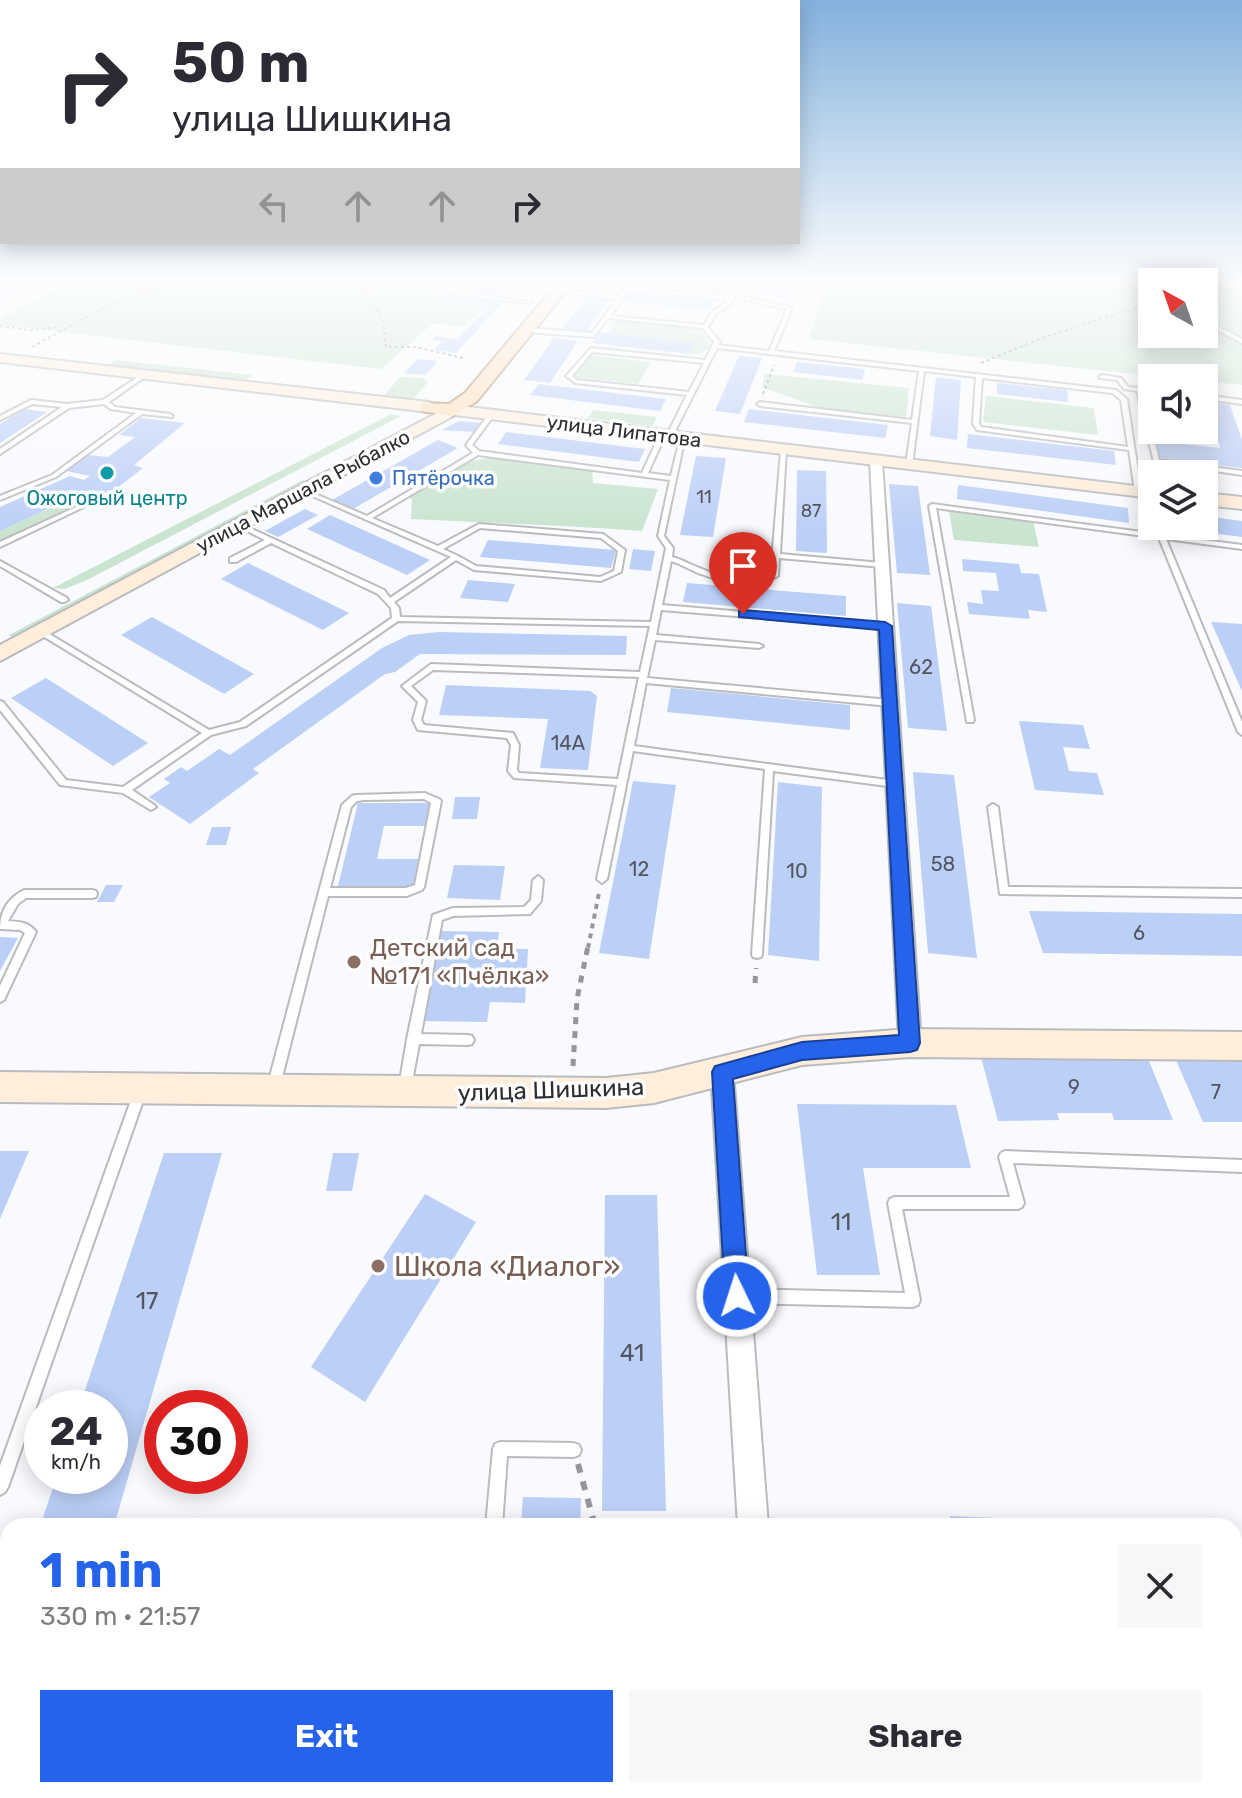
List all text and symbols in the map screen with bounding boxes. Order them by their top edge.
text: 50 m [172,30,309,96]
icon: right [40,32,144,136]
text: улица Шишкина [172,97,452,140]
icon: left [252,184,296,228]
icon: ahead [336,184,380,228]
icon: ahead [420,184,464,228]
icon: right [504,184,548,228]
north arrow [1138,268,1218,348]
map controls [1138,268,1218,540]
button: sound [1138,364,1218,444]
street label: улица Липатова [545,410,703,452]
street label: улица Маршала Рыбалко [192,424,414,558]
button: layers [1138,460,1218,540]
marker: Ожоговый центр [98,464,116,482]
place label: Пятёрочка [392,466,495,490]
marker: Пятёрочка [367,469,385,487]
place label: Ожоговый центр [26,486,188,510]
house number: 11 [696,486,712,508]
house number: 87 [801,500,821,522]
pin [709,532,777,614]
icon: arrive [721,544,765,588]
house number: 62 [909,655,933,679]
house number: 14А [551,731,585,755]
house number: 58 [931,852,955,876]
house number: 12 [629,857,649,881]
house number: 10 [786,859,808,883]
house number: 6 [1133,921,1145,945]
place label: Детский сад №171 «Пчёлка» [370,934,549,990]
marker: Детский сад №171 «Пчёлка» [345,953,363,971]
street label: улица Шишкина [457,1073,645,1107]
house number: 9 [1068,1075,1080,1099]
house number: 7 [1211,1080,1221,1104]
house number: 11 [831,1208,851,1236]
place label: Школа «Диалог» [394,1250,620,1283]
position arrow [695,1254,779,1338]
marker: Школа «Диалог» [369,1257,387,1275]
house number: 17 [136,1287,158,1315]
house number: 41 [620,1339,644,1367]
speed limit sign: 30 [144,1390,248,1494]
text: 24 [49,1408,103,1455]
text: km/h [51,1450,101,1474]
text: 1 min [40,1542,163,1599]
button: close [1118,1544,1202,1628]
text: 330 m · 21:57 [40,1601,200,1632]
button: Exit [40,1690,613,1782]
button: Share [629,1690,1202,1782]

